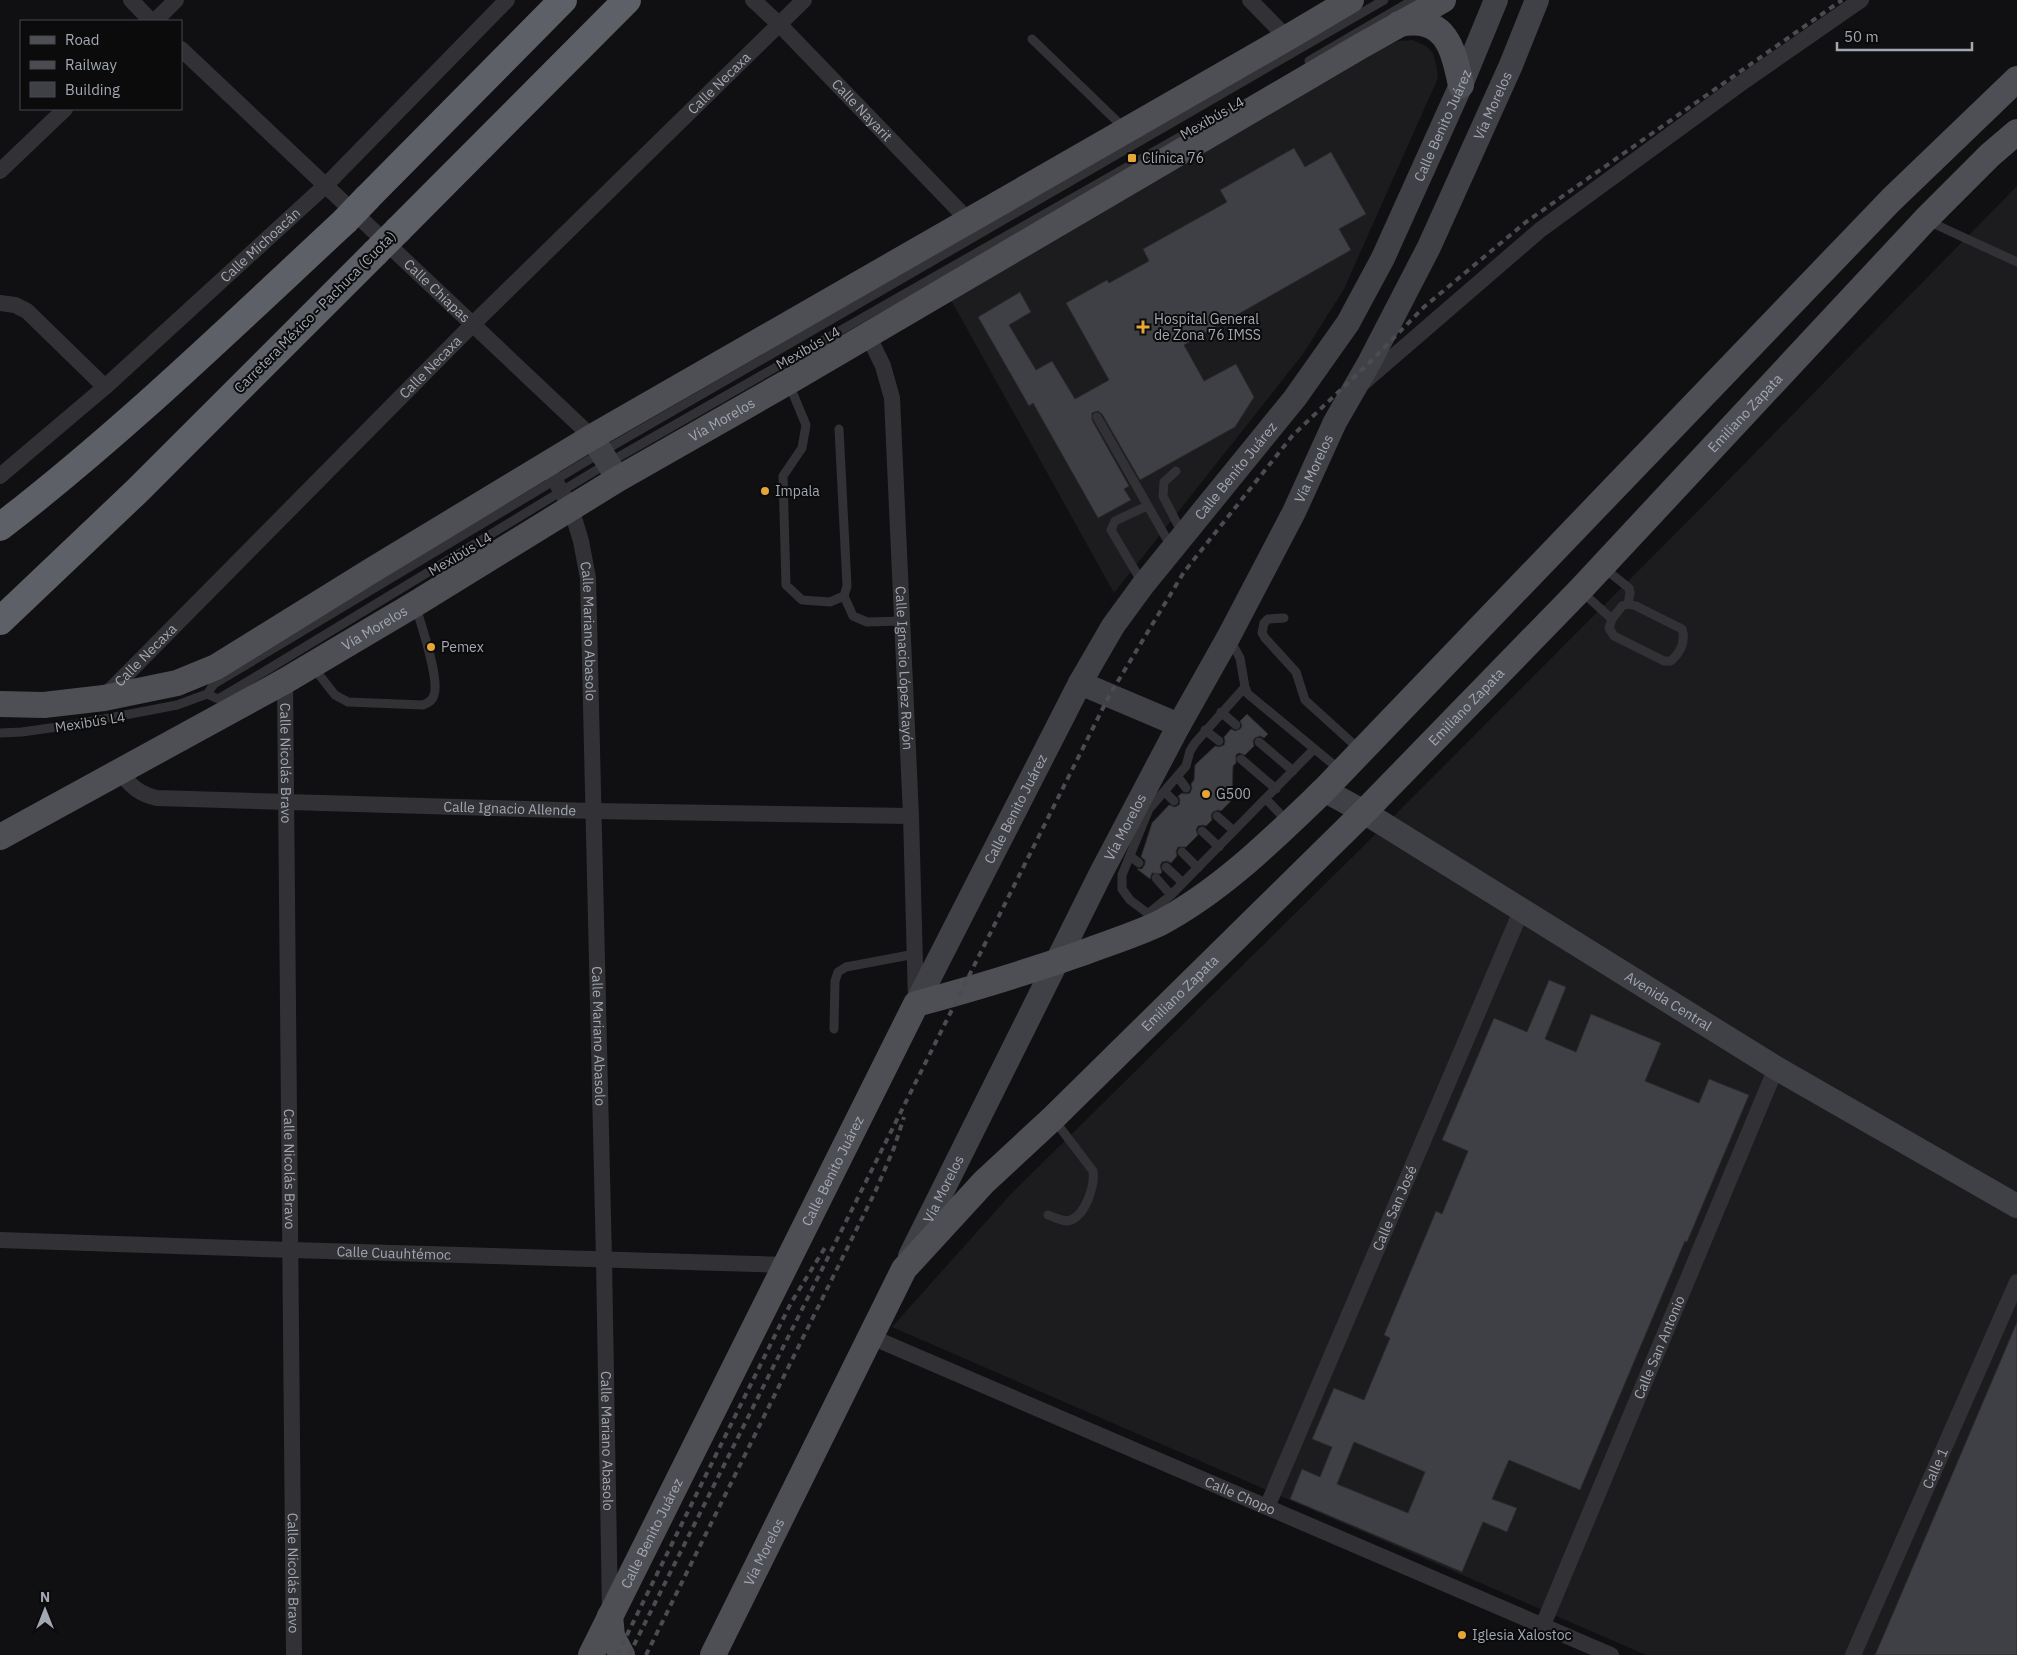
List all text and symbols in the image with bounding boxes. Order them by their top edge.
legend [20,20,182,110]
scale bar [1837,20,1972,52]
text: 50 m [1844,27,1879,46]
text: Road [65,30,100,49]
street label: Calle Necaxa [684,48,755,118]
text: Railway [65,55,118,74]
street label: Calle Benito Juárez [1410,66,1476,184]
street label: Vía Morelos [1469,68,1516,143]
street label: Calle Nayarit [828,75,896,145]
text: Building [65,80,120,99]
street label: Mexibús L4 [1177,92,1247,144]
place label: Clínica 76 [1142,149,1204,167]
marker: Clínica 76 [1126,152,1138,164]
street label: Calle Michoacán [216,204,304,286]
street label: Carretera México - Pachuca (Cuota) [230,227,400,397]
street label: Calle Chiapas [400,255,474,326]
place label: Hospital General de Zona 76 IMSS [1154,310,1261,344]
marker: Hospital General de Zona 76 IMSS [1136,320,1150,334]
street label: Mexibús L4 [773,322,843,374]
street label: Calle Necaxa [395,331,466,402]
street label: Emiliano Zapata [1704,369,1787,456]
street label: Vía Morelos [686,394,758,446]
street label: Calle Benito Juárez [1191,418,1281,524]
street label: Vía Morelos [1290,431,1337,506]
place label: Impala [775,482,820,500]
marker: Impala [759,485,771,497]
street label: Mexibús L4 [425,528,495,580]
street label: Calle Mariano Abasolo [576,560,600,701]
street label: Calle Ignacio López Rayón [892,586,917,750]
street label: Vía Morelos [338,601,411,654]
street label: Calle Necaxa [110,619,181,690]
place label: Pemex [441,638,484,656]
marker: Pemex [425,641,437,653]
street label: Emiliano Zapata [1425,664,1509,749]
street label: Calle Nicolás Bravo [276,703,295,824]
street label: Mexibús L4 [53,708,127,736]
street label: Calle Benito Juárez [980,751,1051,867]
place label: G500 [1216,785,1251,803]
marker: G500 [1200,788,1212,800]
street label: Vía Morelos [1100,790,1150,864]
street label: Calle Ignacio Allende [443,798,577,819]
street label: Emiliano Zapata [1137,951,1223,1035]
street label: Calle Mariano Abasolo [588,966,609,1106]
street label: Avenida Central [1621,967,1715,1035]
street label: Calle Nicolás Bravo [280,1109,299,1230]
street label: Calle Benito Juárez [798,1112,868,1229]
street label: Vía Morelos [919,1152,968,1226]
street label: Calle San José [1368,1162,1421,1253]
street label: Calle Cuauhtémoc [336,1242,451,1264]
street label: Calle San Antonio [1630,1293,1689,1402]
street label: Calle Mariano Abasolo [597,1371,617,1511]
street label: Calle 1 [1918,1445,1952,1492]
street label: Calle Chopo [1202,1472,1278,1519]
street label: Calle Benito Juárez [617,1475,687,1591]
street label: Calle Nicolás Bravo [284,1513,303,1634]
street label: Vía Morelos [740,1515,788,1589]
north arrow [20,1585,70,1635]
text: N [40,1588,50,1606]
place label: Iglesia Xalostoc [1472,1626,1572,1644]
marker: Iglesia Xalostoc [1456,1629,1468,1641]

